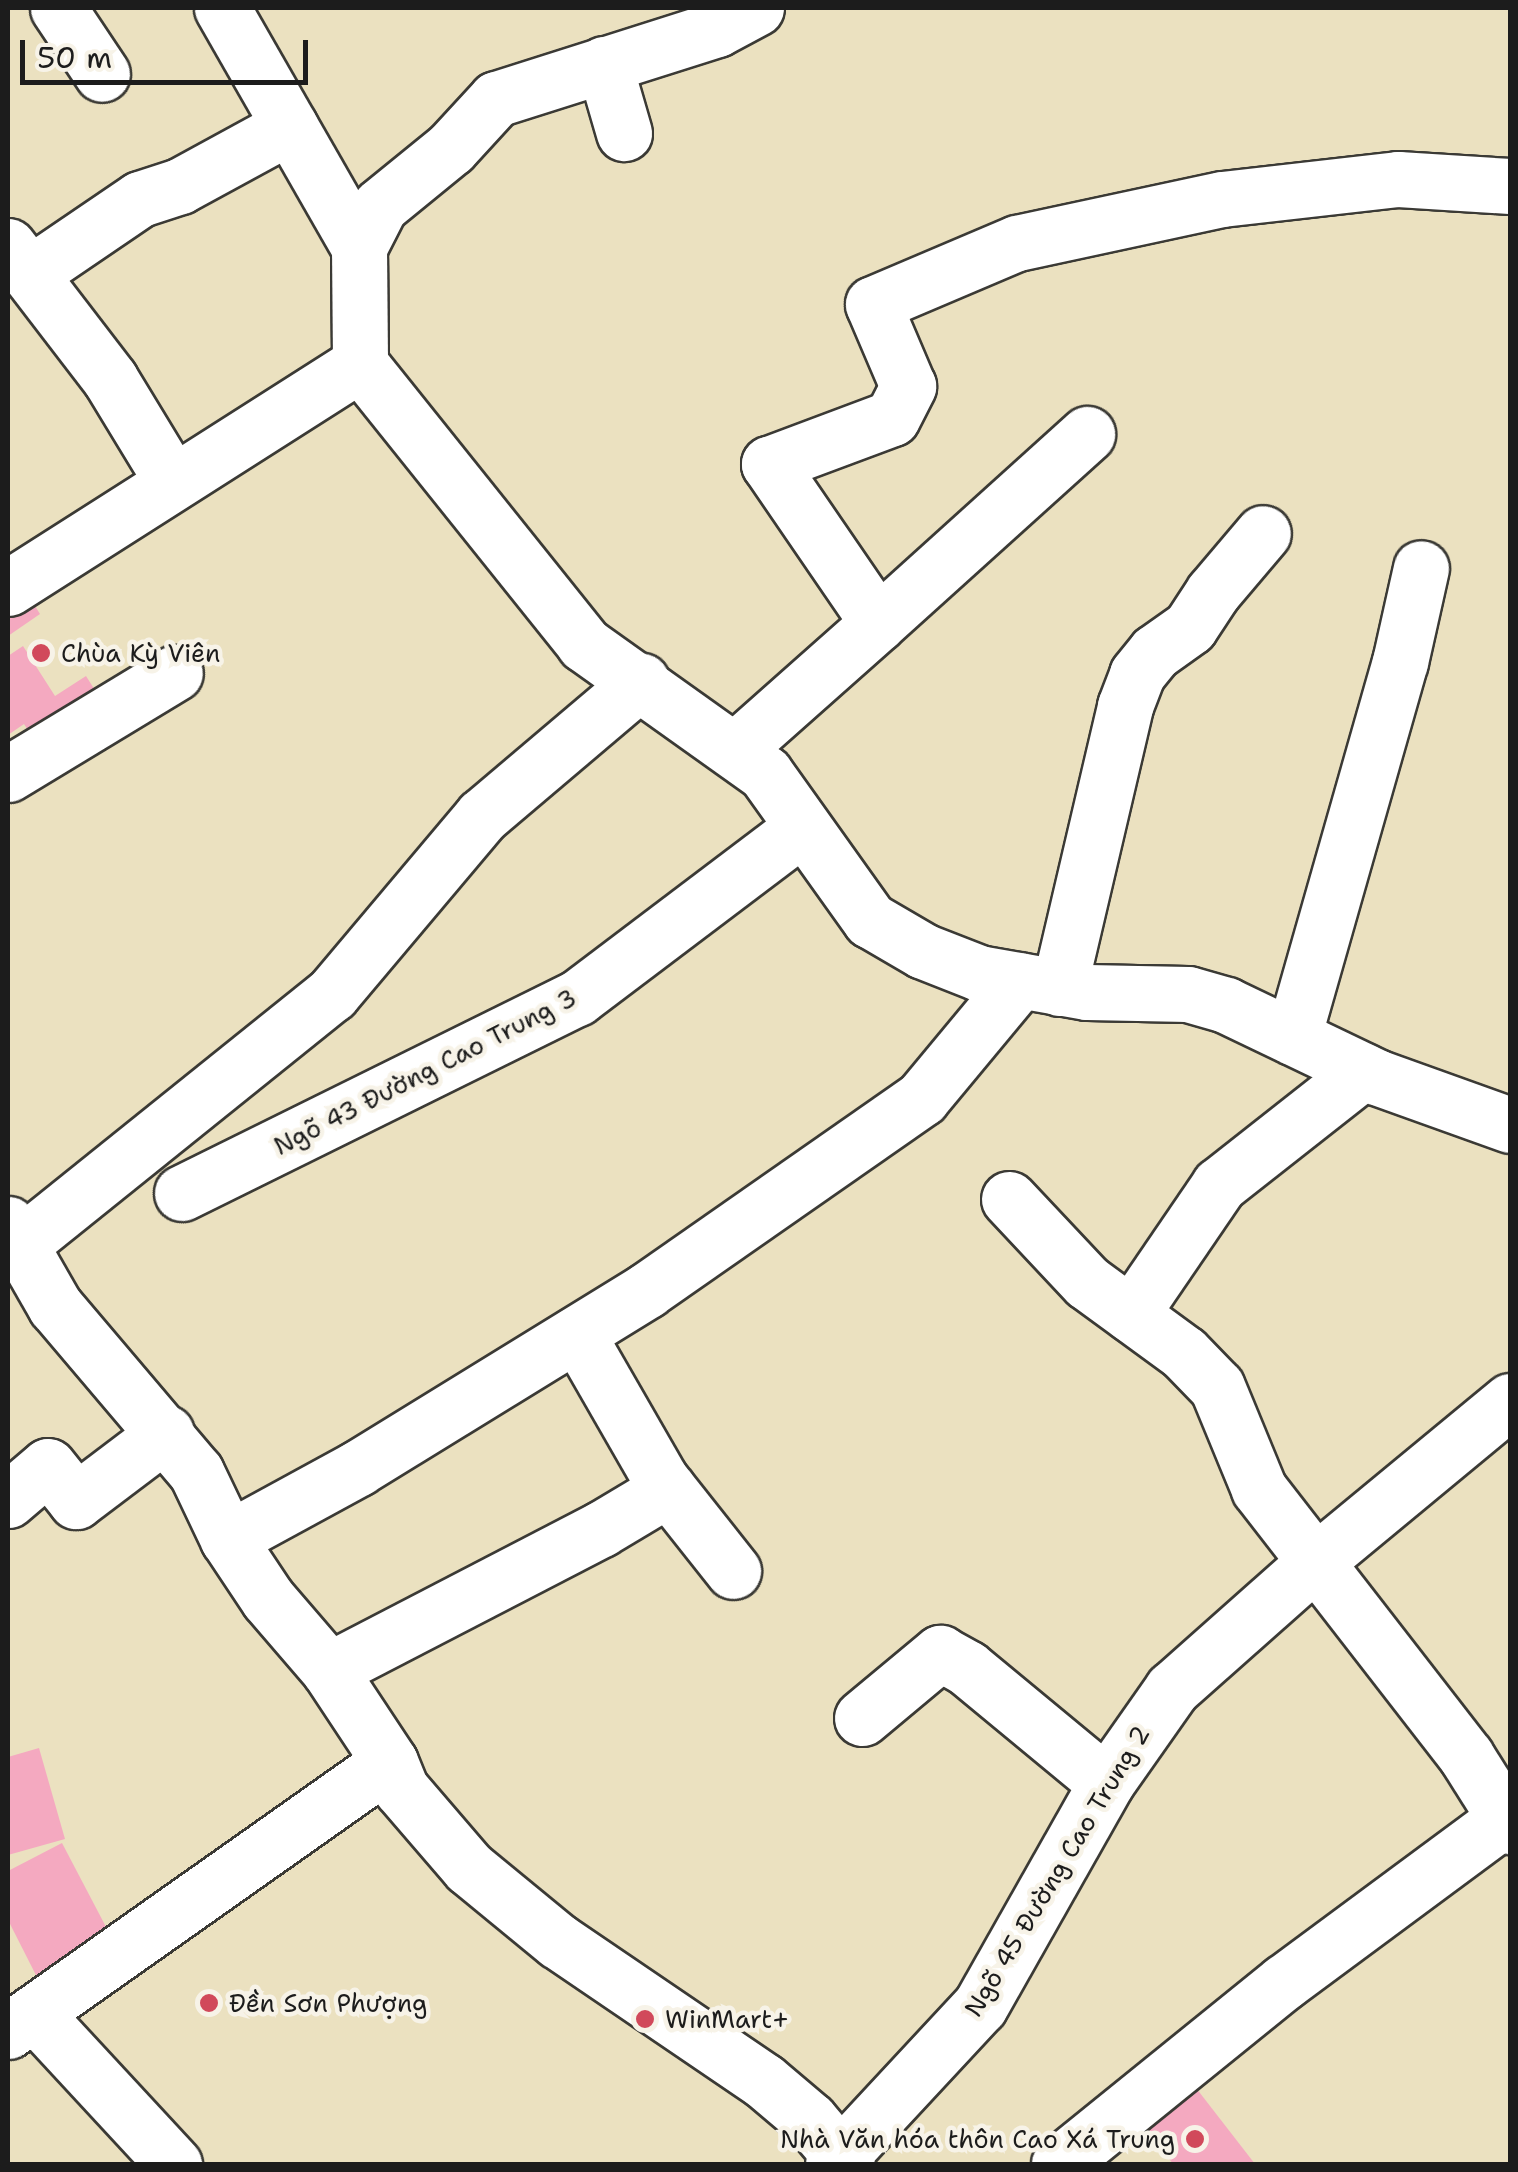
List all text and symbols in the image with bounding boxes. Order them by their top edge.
scale bar [25,20,312,82]
text: 50 m [37,37,112,78]
place label: Chùa Kỳ Viên [61,638,220,668]
marker: Chùa Kỳ Viên [30,642,52,664]
street label: Ngõ 43 Đường Cao Trung 3 [269,982,581,1162]
street label: Ngõ 45 Đường Cao Trung 2 [958,1720,1156,2022]
place label: Đền Sơn Phượng [229,1988,427,2018]
marker: Đền Sơn Phượng [198,1992,220,2014]
place label: WinMart+ [665,2004,790,2034]
marker: WinMart+ [634,2008,656,2030]
place label: Nhà Văn hóa thôn Cao Xá Trung [780,2124,1175,2154]
marker: Nhà Văn hóa thôn Cao Xá Trung [1184,2128,1206,2150]

